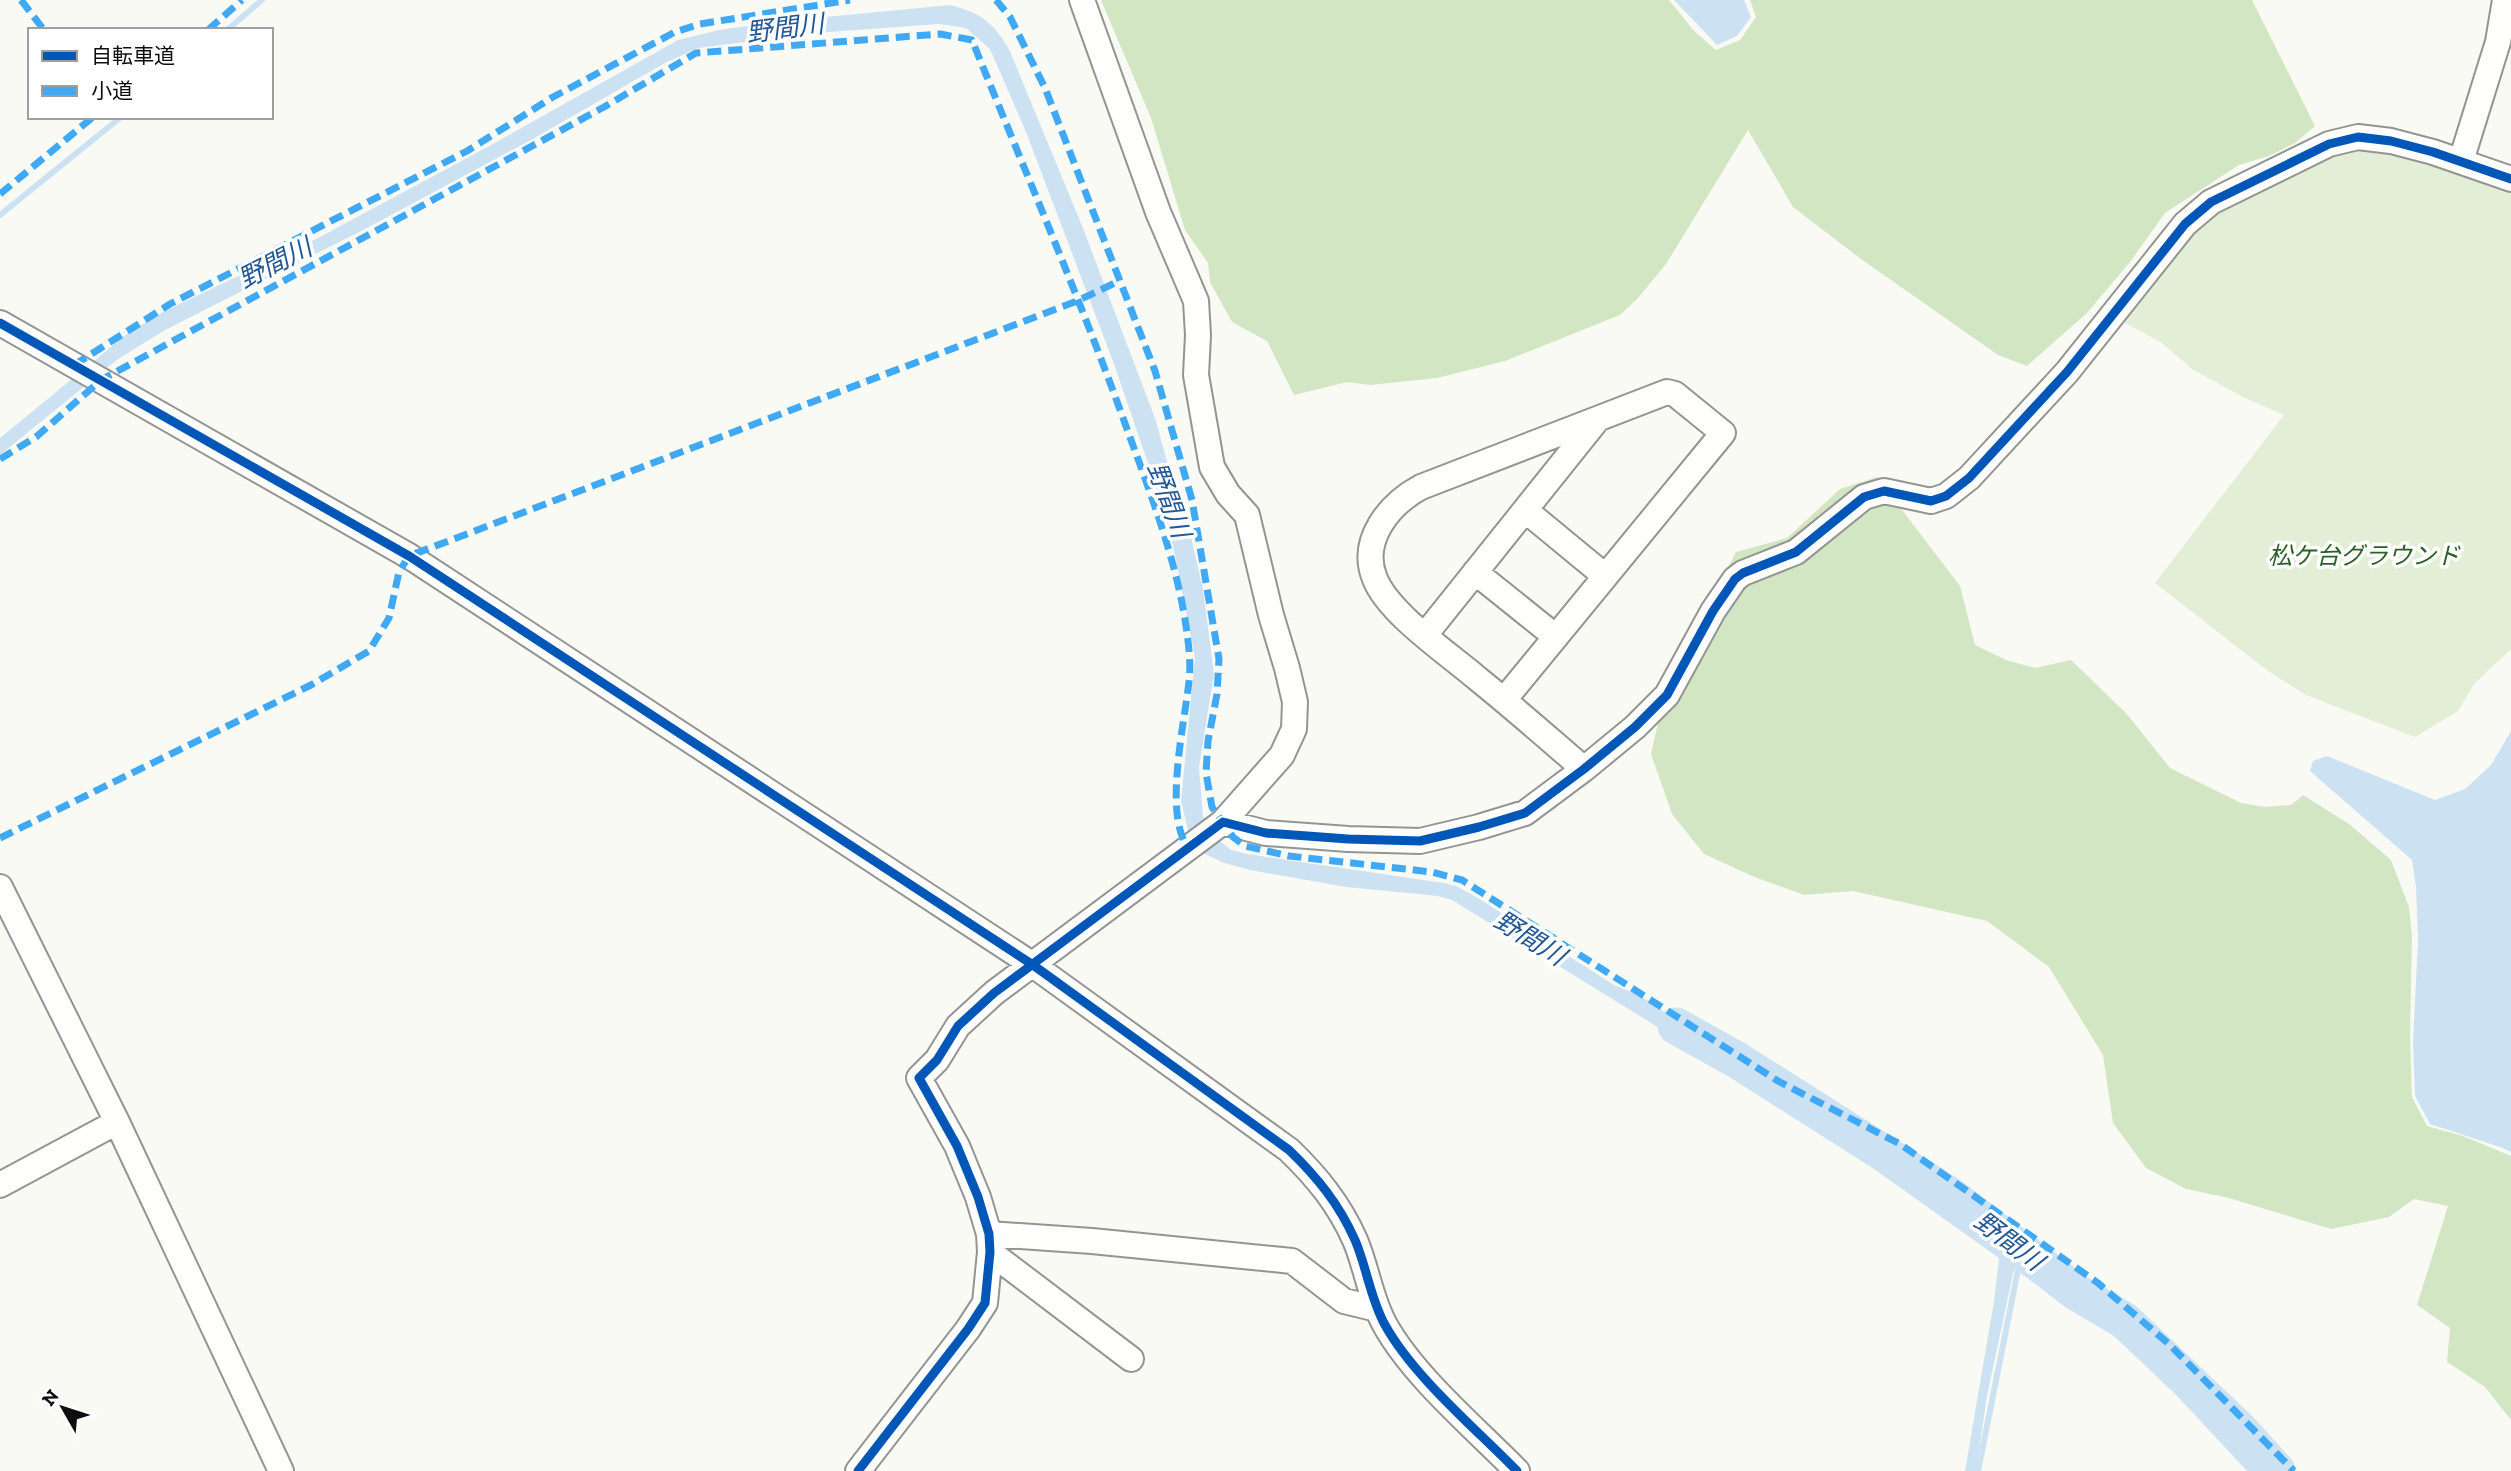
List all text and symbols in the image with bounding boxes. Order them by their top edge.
water label: 野間川 [744,7,829,49]
legend [28,28,273,119]
text: 自転車道 [91,43,175,68]
text: 小道 [91,78,133,103]
water label: 野間川 [233,230,320,295]
water label: 野間川 [1141,458,1198,545]
park label: 松ケ台グラウンド [2268,541,2461,570]
water label: 野間川 [1488,904,1574,974]
water label: 野間川 [1968,1205,2052,1279]
north arrow [28,1373,98,1443]
text: N [37,1385,64,1410]

